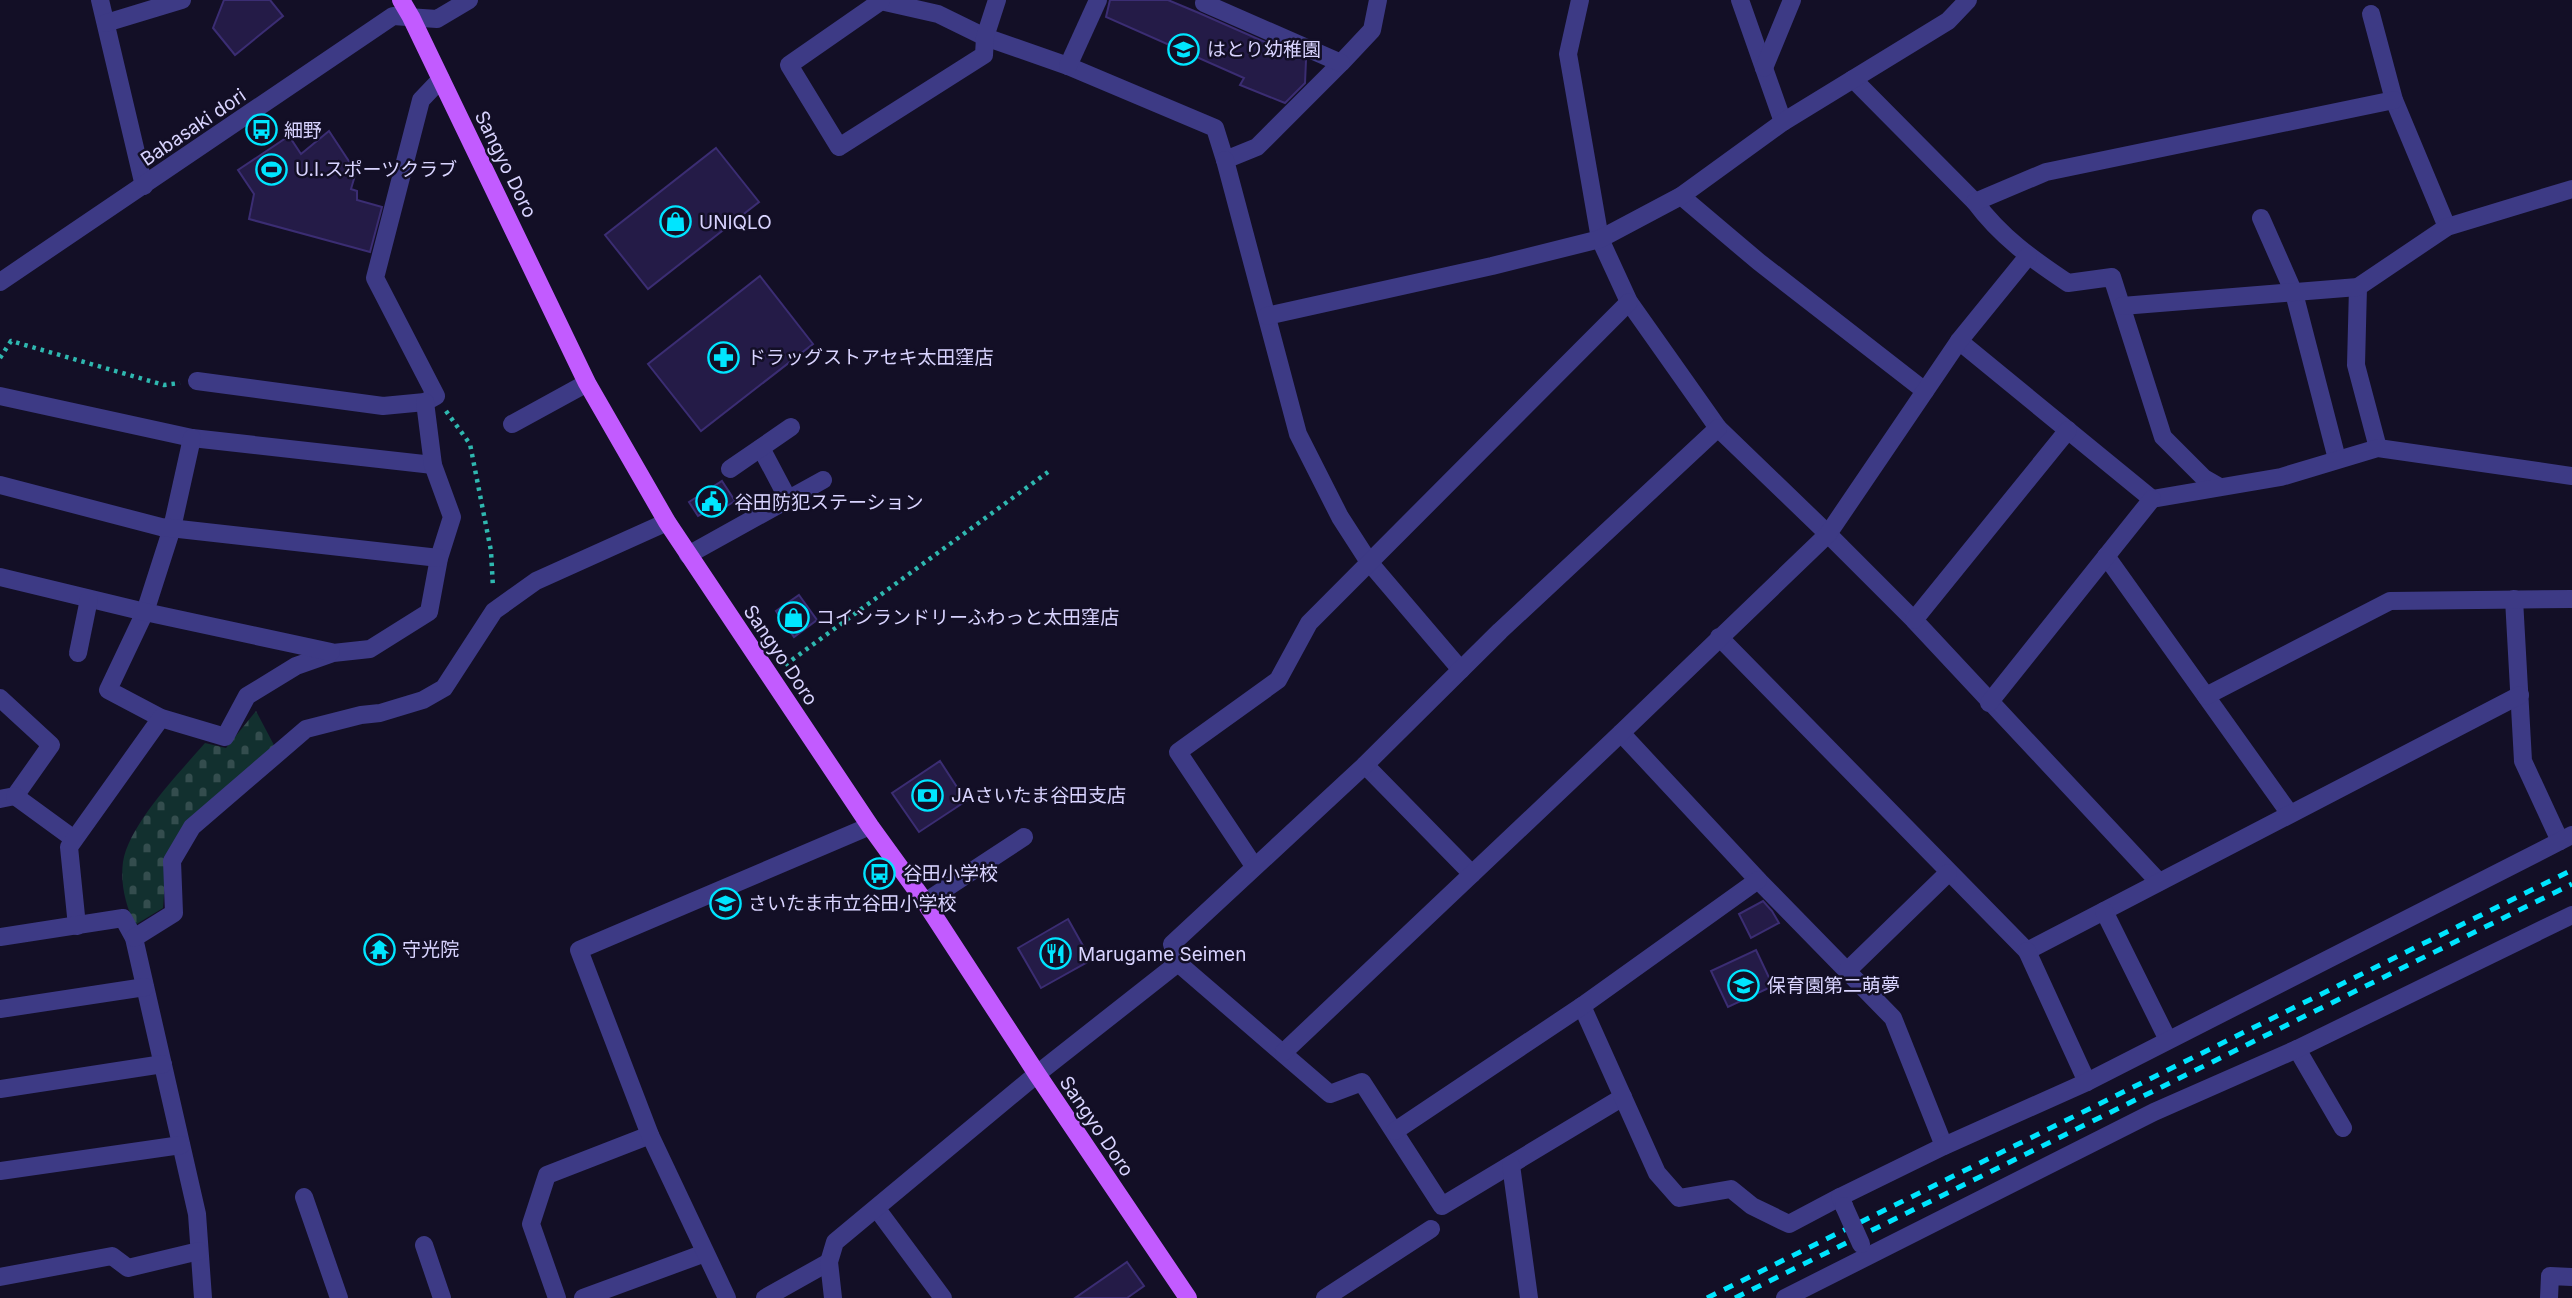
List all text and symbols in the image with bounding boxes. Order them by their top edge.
school or university icon: はとり幼稚園 [1167,32,1201,66]
place label: はとり幼稚園 [1207,38,1321,61]
street label: Babasaki dori [136,84,250,171]
street label: Sangyo Doro [470,107,541,221]
bus stop icon: 細野 [244,113,278,147]
place label: 細野 [284,119,322,142]
sports icon: U.I.スポーツクラブ [255,152,289,186]
place label: U.I.スポーツクラブ [295,158,457,181]
shop icon: UNIQLO [659,205,693,239]
place label: UNIQLO [699,211,772,234]
pharmacy icon: ドラッグストアセキ太田窪店 [707,340,741,374]
place label: ドラッグストアセキ太田窪店 [747,346,994,369]
public building icon: 谷田防犯ステーション [694,485,728,519]
place label: 谷田防犯ステーション [734,491,924,514]
shop icon: コインランドリーふわっと太田窪店 [776,600,810,634]
street label: Sangyo Doro [739,601,823,710]
place label: コインランドリーふわっと太田窪店 [816,606,1119,629]
bank icon: JAさいたま谷田支店 [911,778,945,812]
place label: JAさいたま谷田支店 [951,784,1126,807]
bus stop icon: 谷田小学校 [863,856,897,890]
place label: 谷田小学校 [903,862,998,885]
school or university icon: さいたま市立谷田小学校 [708,886,742,920]
place label: さいたま市立谷田小学校 [748,892,956,915]
temple icon: 守光院 [362,932,396,966]
restaurant icon: Marugame Seimen [1038,937,1072,971]
place label: 守光院 [402,938,459,961]
place label: Marugame Seimen [1078,943,1246,966]
school or university icon: 保育園第二萌夢 [1727,968,1761,1002]
place label: 保育園第二萌夢 [1767,974,1900,997]
street label: Sangyo Doro [1055,1072,1139,1181]

